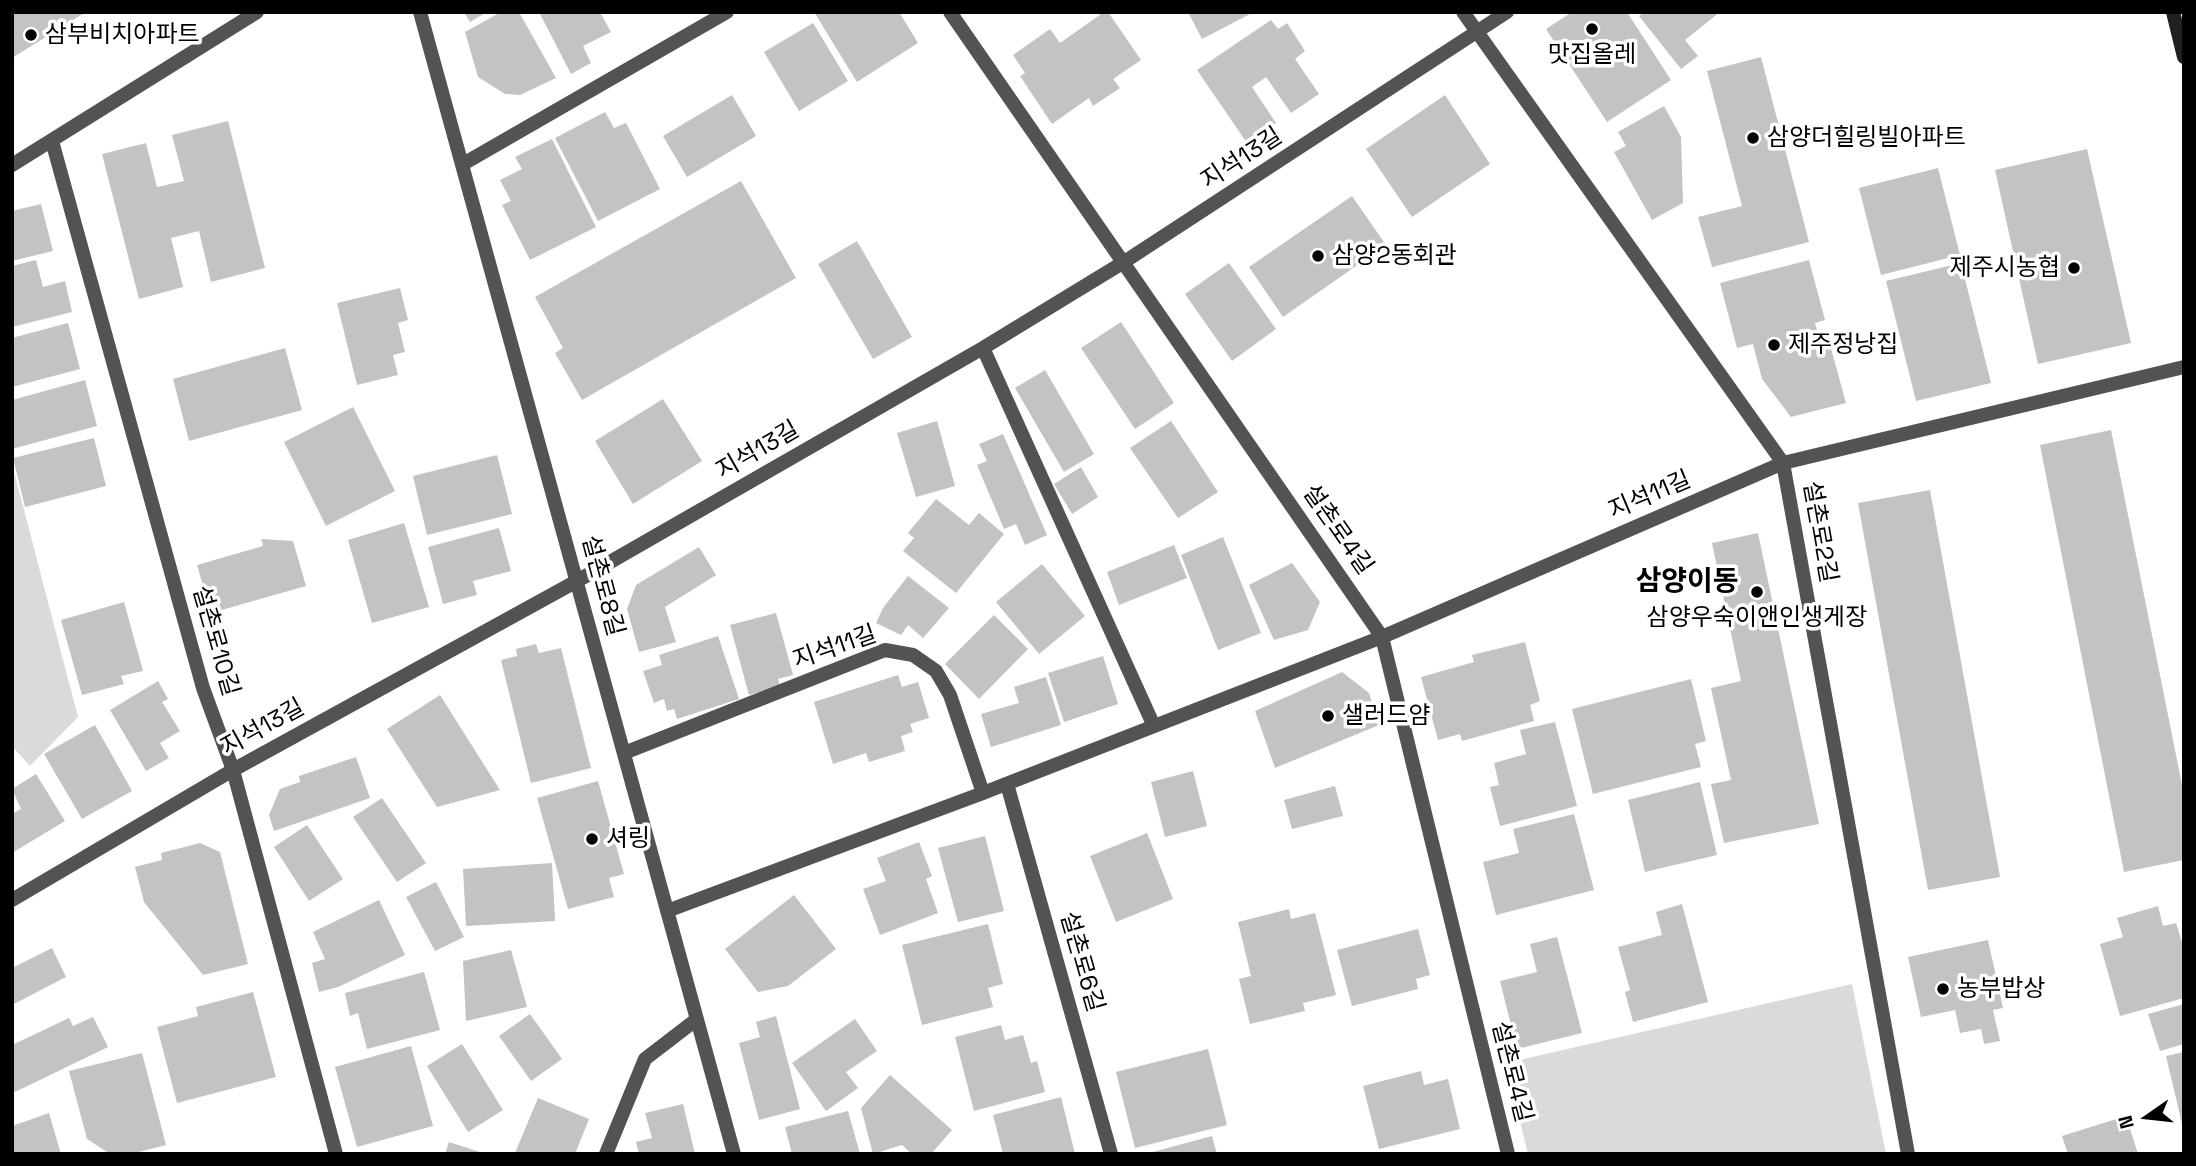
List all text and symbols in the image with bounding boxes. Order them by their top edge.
place label: 삼부비치아파트 [45,21,200,49]
marker: 맛집올레 [1584,21,1600,37]
marker: 삼부비치아파트 [23,27,39,43]
place label: 맛집올레 [1548,41,1636,69]
street label: 지석13길 [1196,122,1288,196]
place label: 삼양더힐링빌아파트 [1767,124,1966,152]
marker: 삼양더힐링빌아파트 [1745,130,1761,146]
place label: 삼양2동회관 [1332,242,1457,270]
marker: 삼양2동회관 [1310,248,1326,264]
place label: 제주시농협 [1950,254,2060,282]
marker: 제주시농협 [2066,260,2082,276]
place label: 제주정낭집 [1788,331,1898,359]
marker: 제주정낭집 [1766,337,1782,353]
street label: 지석13길 [711,416,805,486]
street label: 지석11길 [1605,466,1695,526]
street label: 설촌로4길 [1296,479,1378,581]
street label: 설촌로2길 [1796,479,1842,585]
street label: 설촌로8길 [575,532,629,640]
district label: 삼양이동 [1635,565,1739,599]
street label: 설촌로10길 [185,582,245,700]
marker: 삼양우숙이앤인생게장 [1749,584,1765,600]
place label: 삼양우숙이앤인생게장 [1647,604,1867,632]
street label: 지석11길 [790,620,880,676]
street label: 지석13길 [216,693,310,763]
place label: 샐러드얌 [1342,702,1430,730]
marker: 샐러드얌 [1320,708,1336,724]
place label: 셔링 [606,825,650,853]
marker: 셔링 [584,831,600,847]
street label: 설촌로6길 [1053,909,1109,1015]
place label: 농부밥상 [1957,975,2045,1003]
marker: 농부밥상 [1935,981,1951,997]
street label: 설촌로4길 [1485,1018,1537,1126]
north arrow [2112,1082,2182,1152]
text: N [2112,1113,2140,1131]

